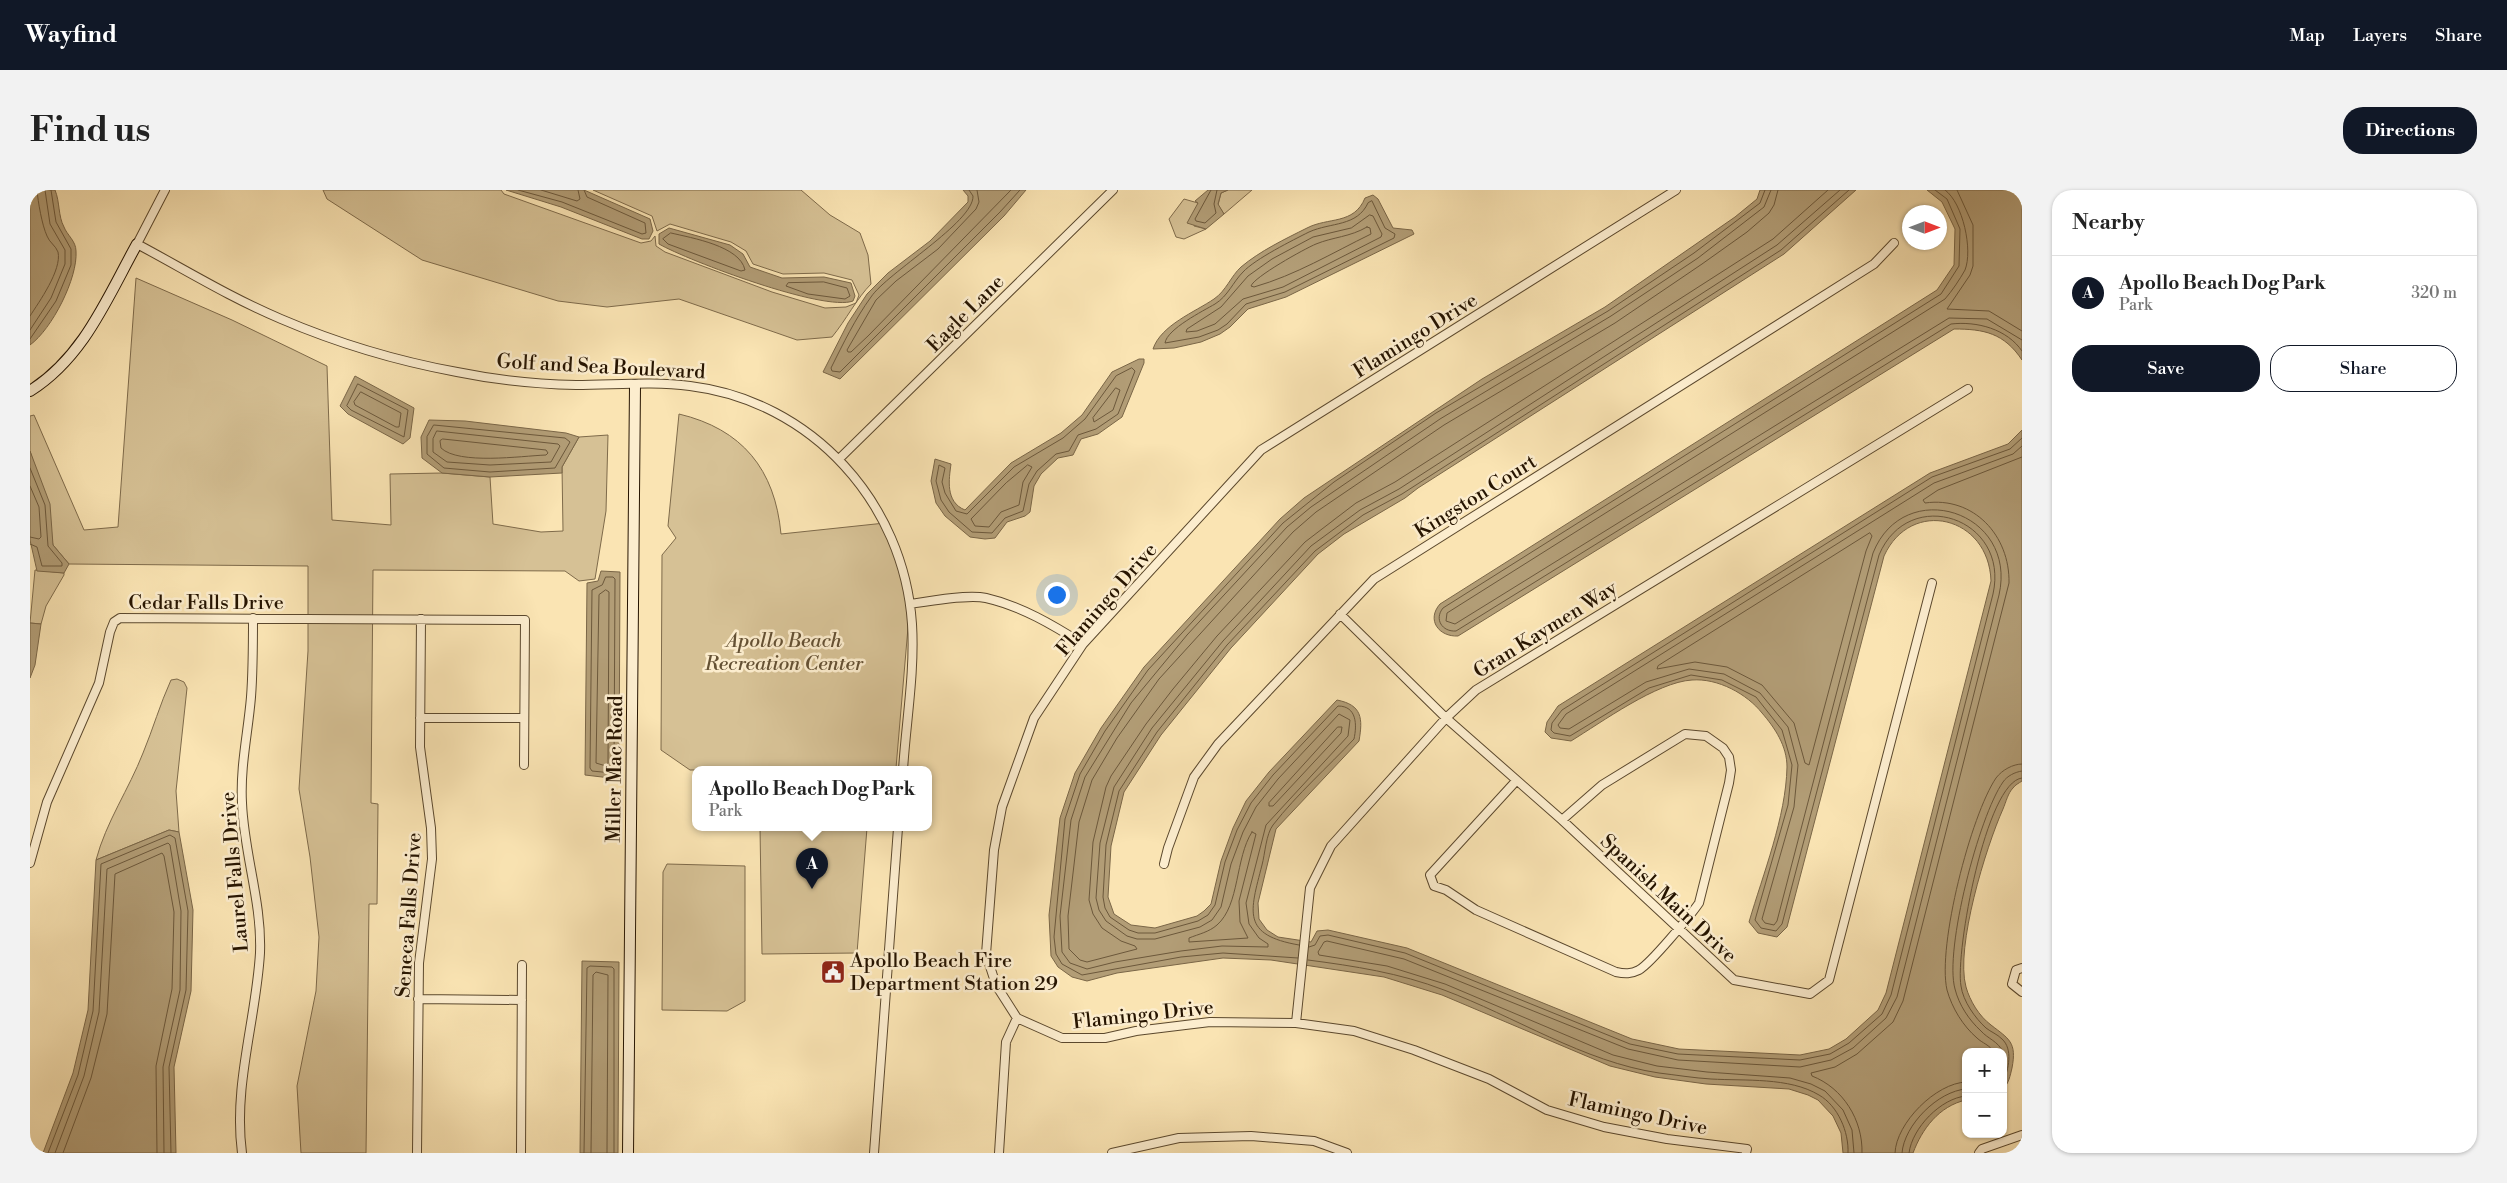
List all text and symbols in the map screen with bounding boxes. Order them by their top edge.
text: Wayfind [25,20,117,50]
text: Map [2290,24,2325,47]
text: Layers [2353,24,2407,47]
text: Share [2435,24,2482,47]
button: Directions [2343,107,2477,154]
text: Find us [30,109,150,152]
north arrow [1902,205,1947,250]
text: Nearby [2072,210,2145,236]
street label: Eagle Lane [922,270,1010,358]
text: Apollo Beach Dog Park [2119,271,2326,295]
text: A [2082,283,2094,303]
text: 320 m [2411,283,2457,303]
street label: Flamingo Drive [1349,288,1483,384]
text: Park [2119,295,2152,315]
button: Save [2072,345,2260,392]
button: Share [2270,345,2457,392]
street label: Golf and Sea Boulevard [496,350,707,385]
street label: Kingston Court [1410,450,1541,545]
street label: Flamingo Drive [1051,538,1163,662]
street label: Gran Kaymen Way [1469,576,1622,685]
your location [1044,582,1070,608]
street label: Cedar Falls Drive [128,591,284,616]
park label: Apollo Beach Recreation Center [704,629,864,677]
street label: Miller Mac Road [602,694,629,843]
popup [692,766,932,831]
text: Apollo Beach Dog Park [709,777,915,801]
street label: Laurel Falls Drive [216,791,255,953]
text: Park [709,801,742,821]
street label: Spanish Main Drive [1594,829,1742,969]
street label: Seneca Falls Drive [391,832,428,999]
pin: A [796,848,828,889]
place label: Apollo Beach Fire Department Station 29 [849,949,1058,997]
public building icon: Apollo Beach Fire Department Station 29 [820,959,846,985]
street label: Flamingo Drive [1071,996,1215,1035]
map controls [1962,1048,2007,1138]
button: + [1962,1048,2007,1093]
street label: Flamingo Drive [1566,1087,1710,1141]
button: − [1962,1093,2007,1138]

